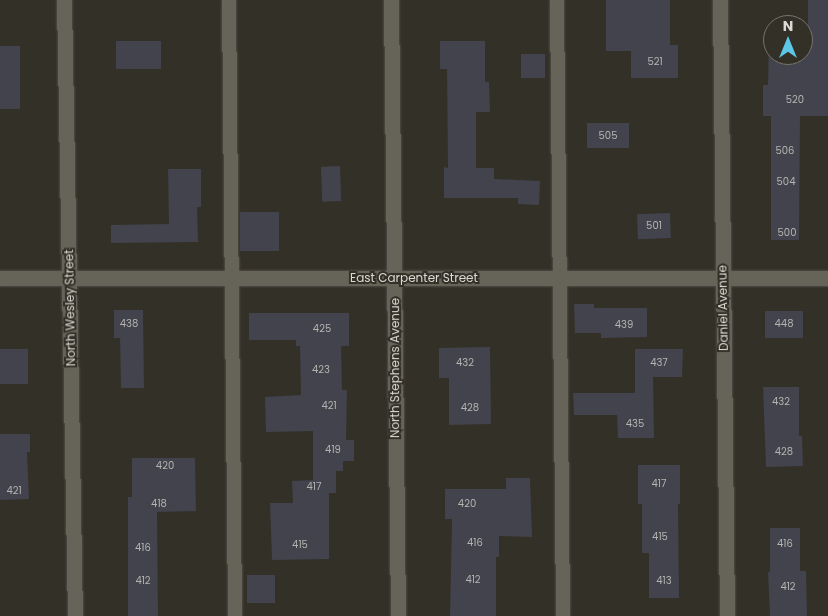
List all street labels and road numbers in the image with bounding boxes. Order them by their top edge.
street label: North Wesley Street [62,250,78,366]
street label: Daniel Avenue [715,265,731,351]
street label: East Carpenter Street [350,271,478,285]
street label: North Stephens Avenue [388,298,402,438]

